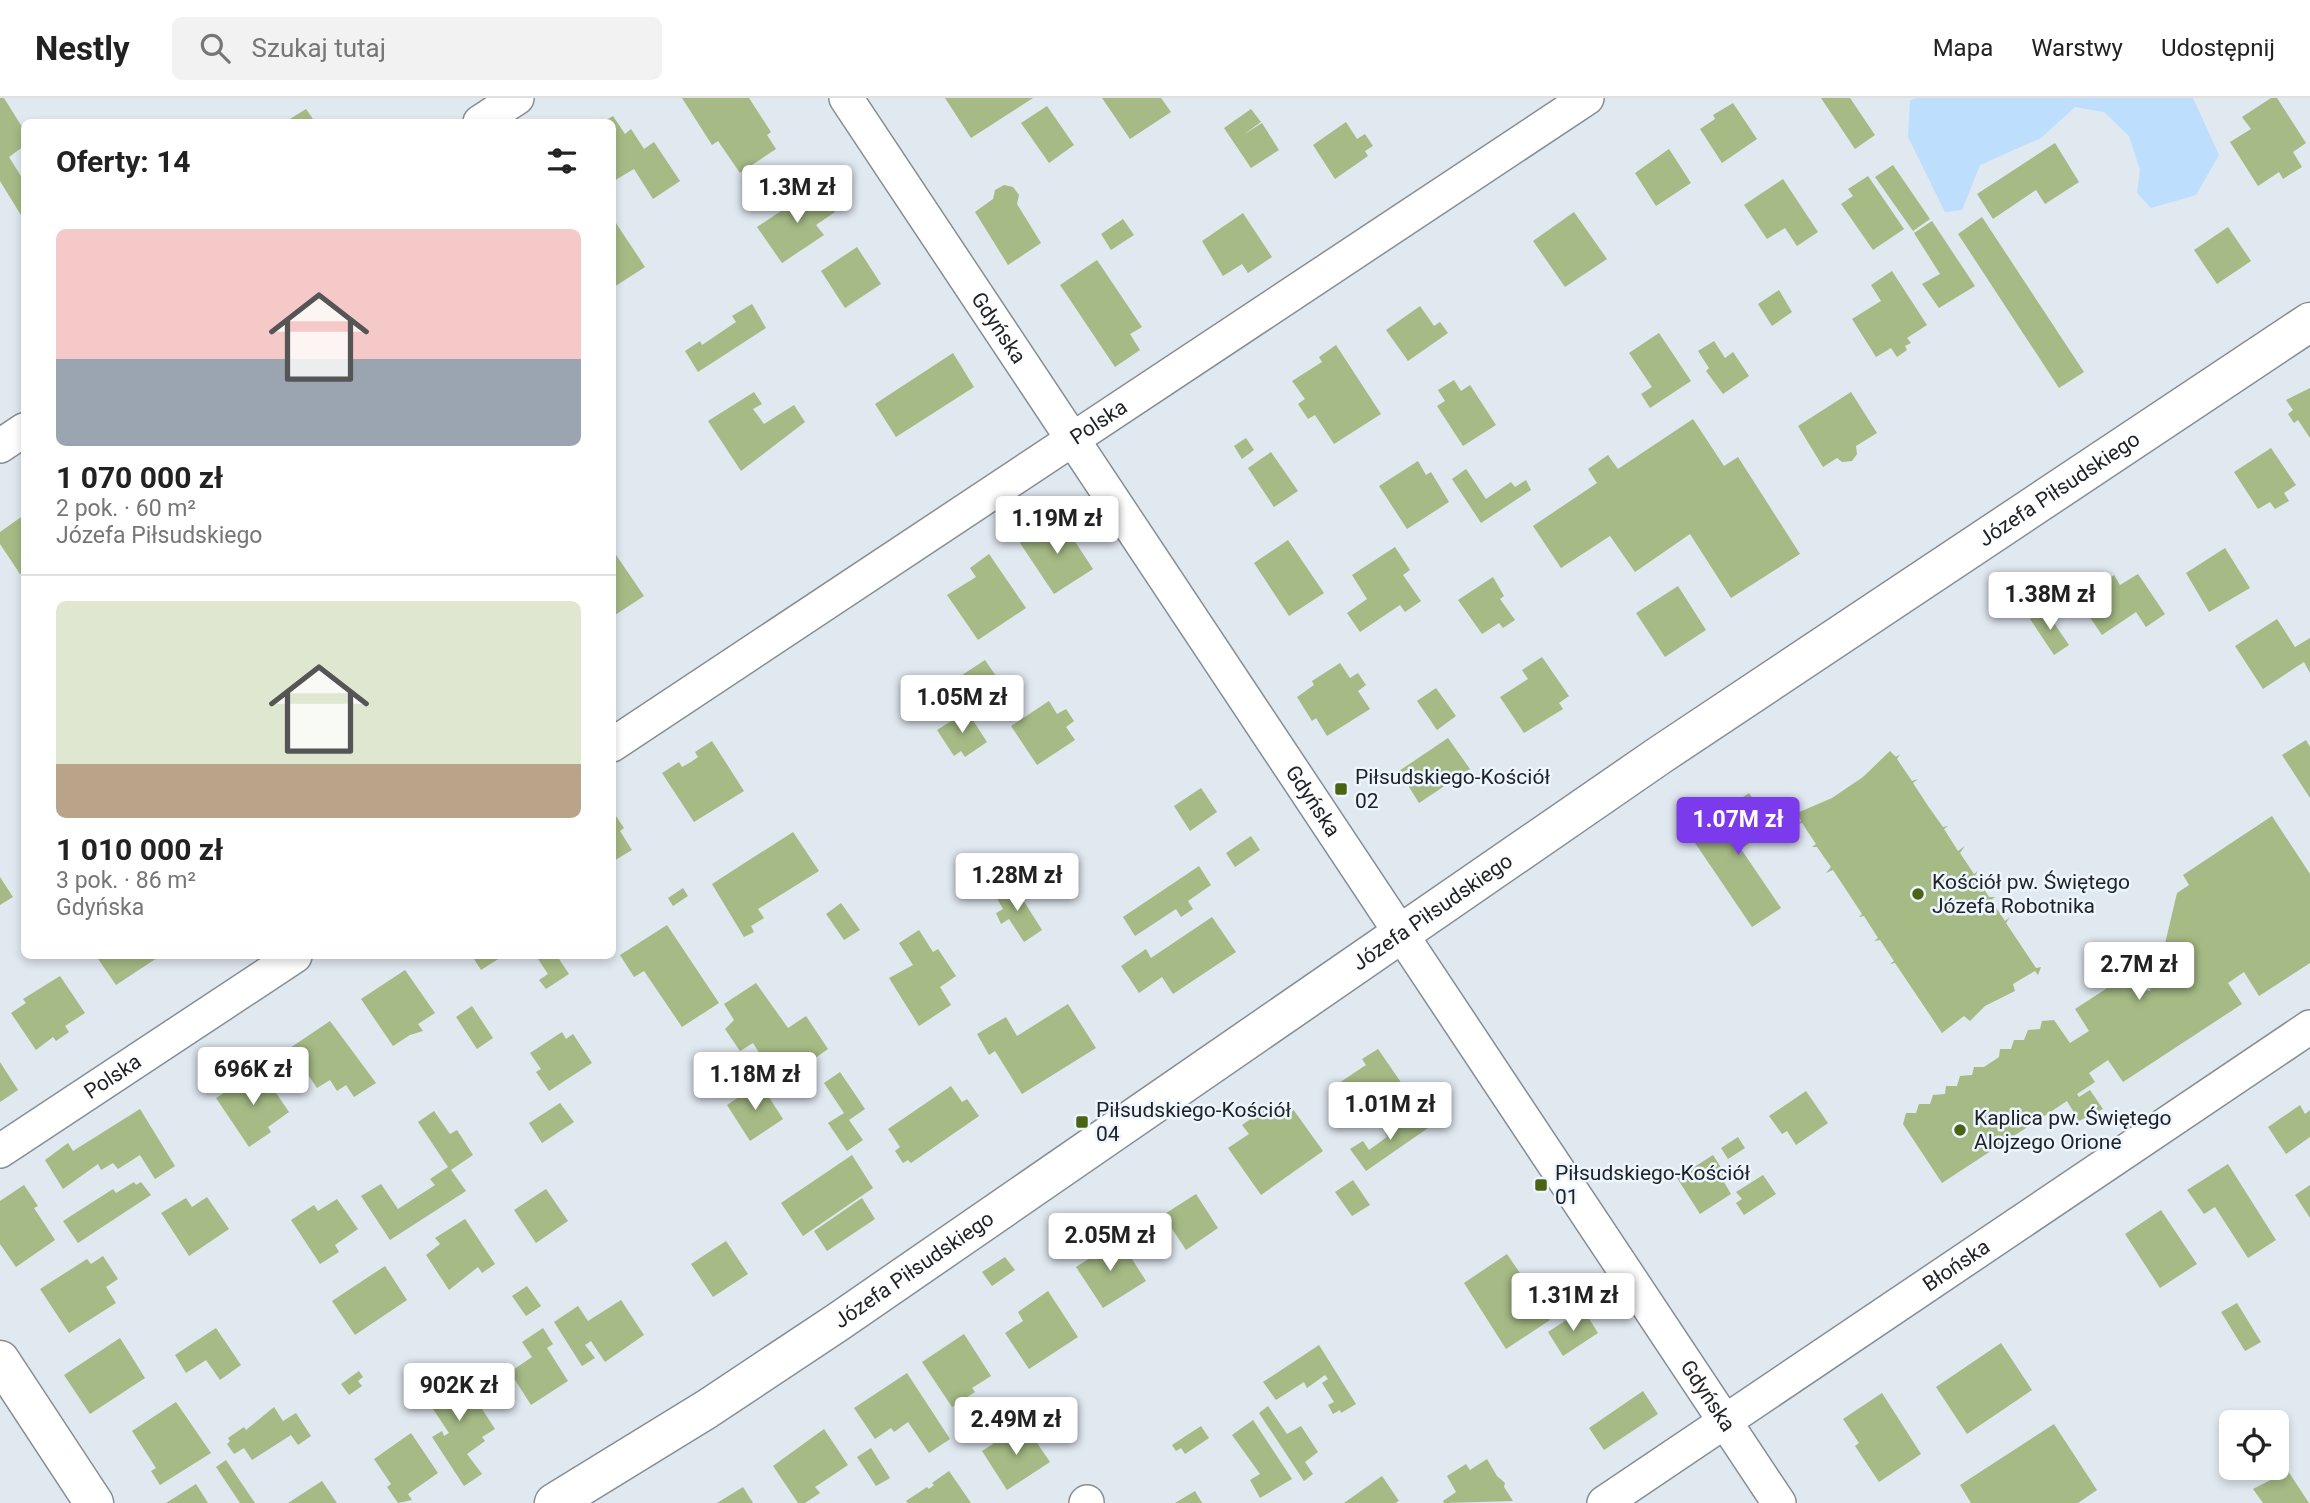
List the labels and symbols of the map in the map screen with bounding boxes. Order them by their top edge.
pin: 1.3M zł [732,166,862,225]
street label: Gdyńska [966,288,1031,368]
street label: Polska [1066,395,1132,450]
street label: Józefa Piłsudskiego [1974,427,2144,551]
pin: 1.19M zł [985,496,1129,556]
pin: 1.38M zł [1978,573,2122,632]
pin: 1.05M zł [890,676,1034,735]
street label: Gdyńska [1281,761,1345,841]
place label: Piłsudskiego-Kościół 02 [1355,765,1550,813]
marker: Piłsudskiego-Kościół 02 [1333,781,1349,797]
pin: 1.07M zł [1666,798,1810,857]
street label: Józefa Piłsudskiego [1348,849,1517,975]
pin: 1.28M zł [945,854,1089,913]
place label: Kościół pw. Świętego Józefa Robotnika [1932,870,2130,918]
marker: Kościół pw. Świętego Józefa Robotnika [1910,886,1926,902]
pin: 2.7M zł [2074,942,2204,1002]
pin: 696K zł [188,1048,318,1107]
street label: Polska [80,1049,146,1104]
pin: 1.18M zł [683,1052,827,1112]
pin: 1.01M zł [1318,1082,1462,1142]
place label: Piłsudskiego-Kościół 04 [1096,1098,1291,1146]
place label: Kaplica pw. Świętego Alojzego Orione [1974,1106,2172,1154]
marker: Piłsudskiego-Kościół 04 [1074,1114,1090,1130]
marker: Kaplica pw. Świętego Alojzego Orione [1952,1122,1968,1138]
place label: Piłsudskiego-Kościół 01 [1555,1161,1750,1209]
marker: Piłsudskiego-Kościół 01 [1533,1177,1549,1193]
street label: Józefa Piłsudskiego [829,1206,998,1333]
pin: 2.05M zł [1038,1214,1182,1273]
street label: Błońska [1918,1234,1994,1296]
pin: 1.31M zł [1501,1274,1645,1333]
street label: Gdyńska [1676,1356,1740,1436]
pin: 902K zł [394,1364,524,1423]
pin: 2.49M zł [944,1398,1088,1457]

